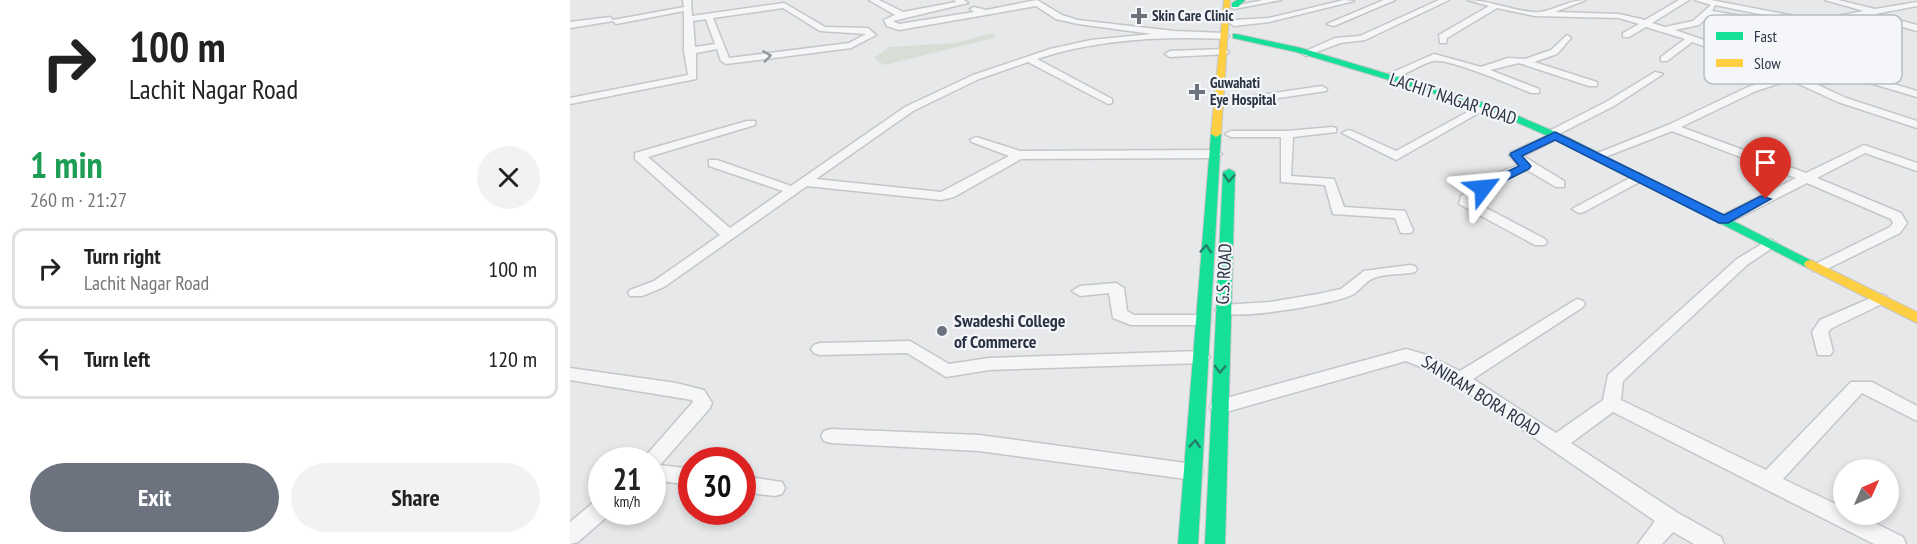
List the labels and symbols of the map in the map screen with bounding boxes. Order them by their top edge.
place label: Skin Care Clinic [1152,6,1234,25]
marker: Skin Care Clinic [1130,7,1148,25]
legend [1704,15,1902,84]
text: Fast [1754,26,1777,46]
one-way arrow [762,50,771,63]
text: Slow [1754,53,1781,73]
street label: LACHIT NAGAR ROAD [1387,67,1520,130]
place label: Guwahati Eye Hospital [1210,73,1276,109]
marker: Guwahati Eye Hospital [1188,83,1206,101]
pin [1740,137,1791,199]
position arrow [1451,156,1515,220]
one-way arrow [1222,173,1235,182]
street label: G.S. ROAD [1210,243,1237,305]
one-way arrow [1199,245,1212,254]
place label: Swadeshi College of Commerce [954,309,1066,353]
marker: Swadeshi College of Commerce [935,324,949,338]
street label: SANIRAM BORA ROAD [1417,350,1545,441]
one-way arrow [1214,364,1227,373]
one-way arrow [1188,439,1201,448]
speed limit sign: 30 [678,447,756,525]
north arrow [1833,459,1899,525]

